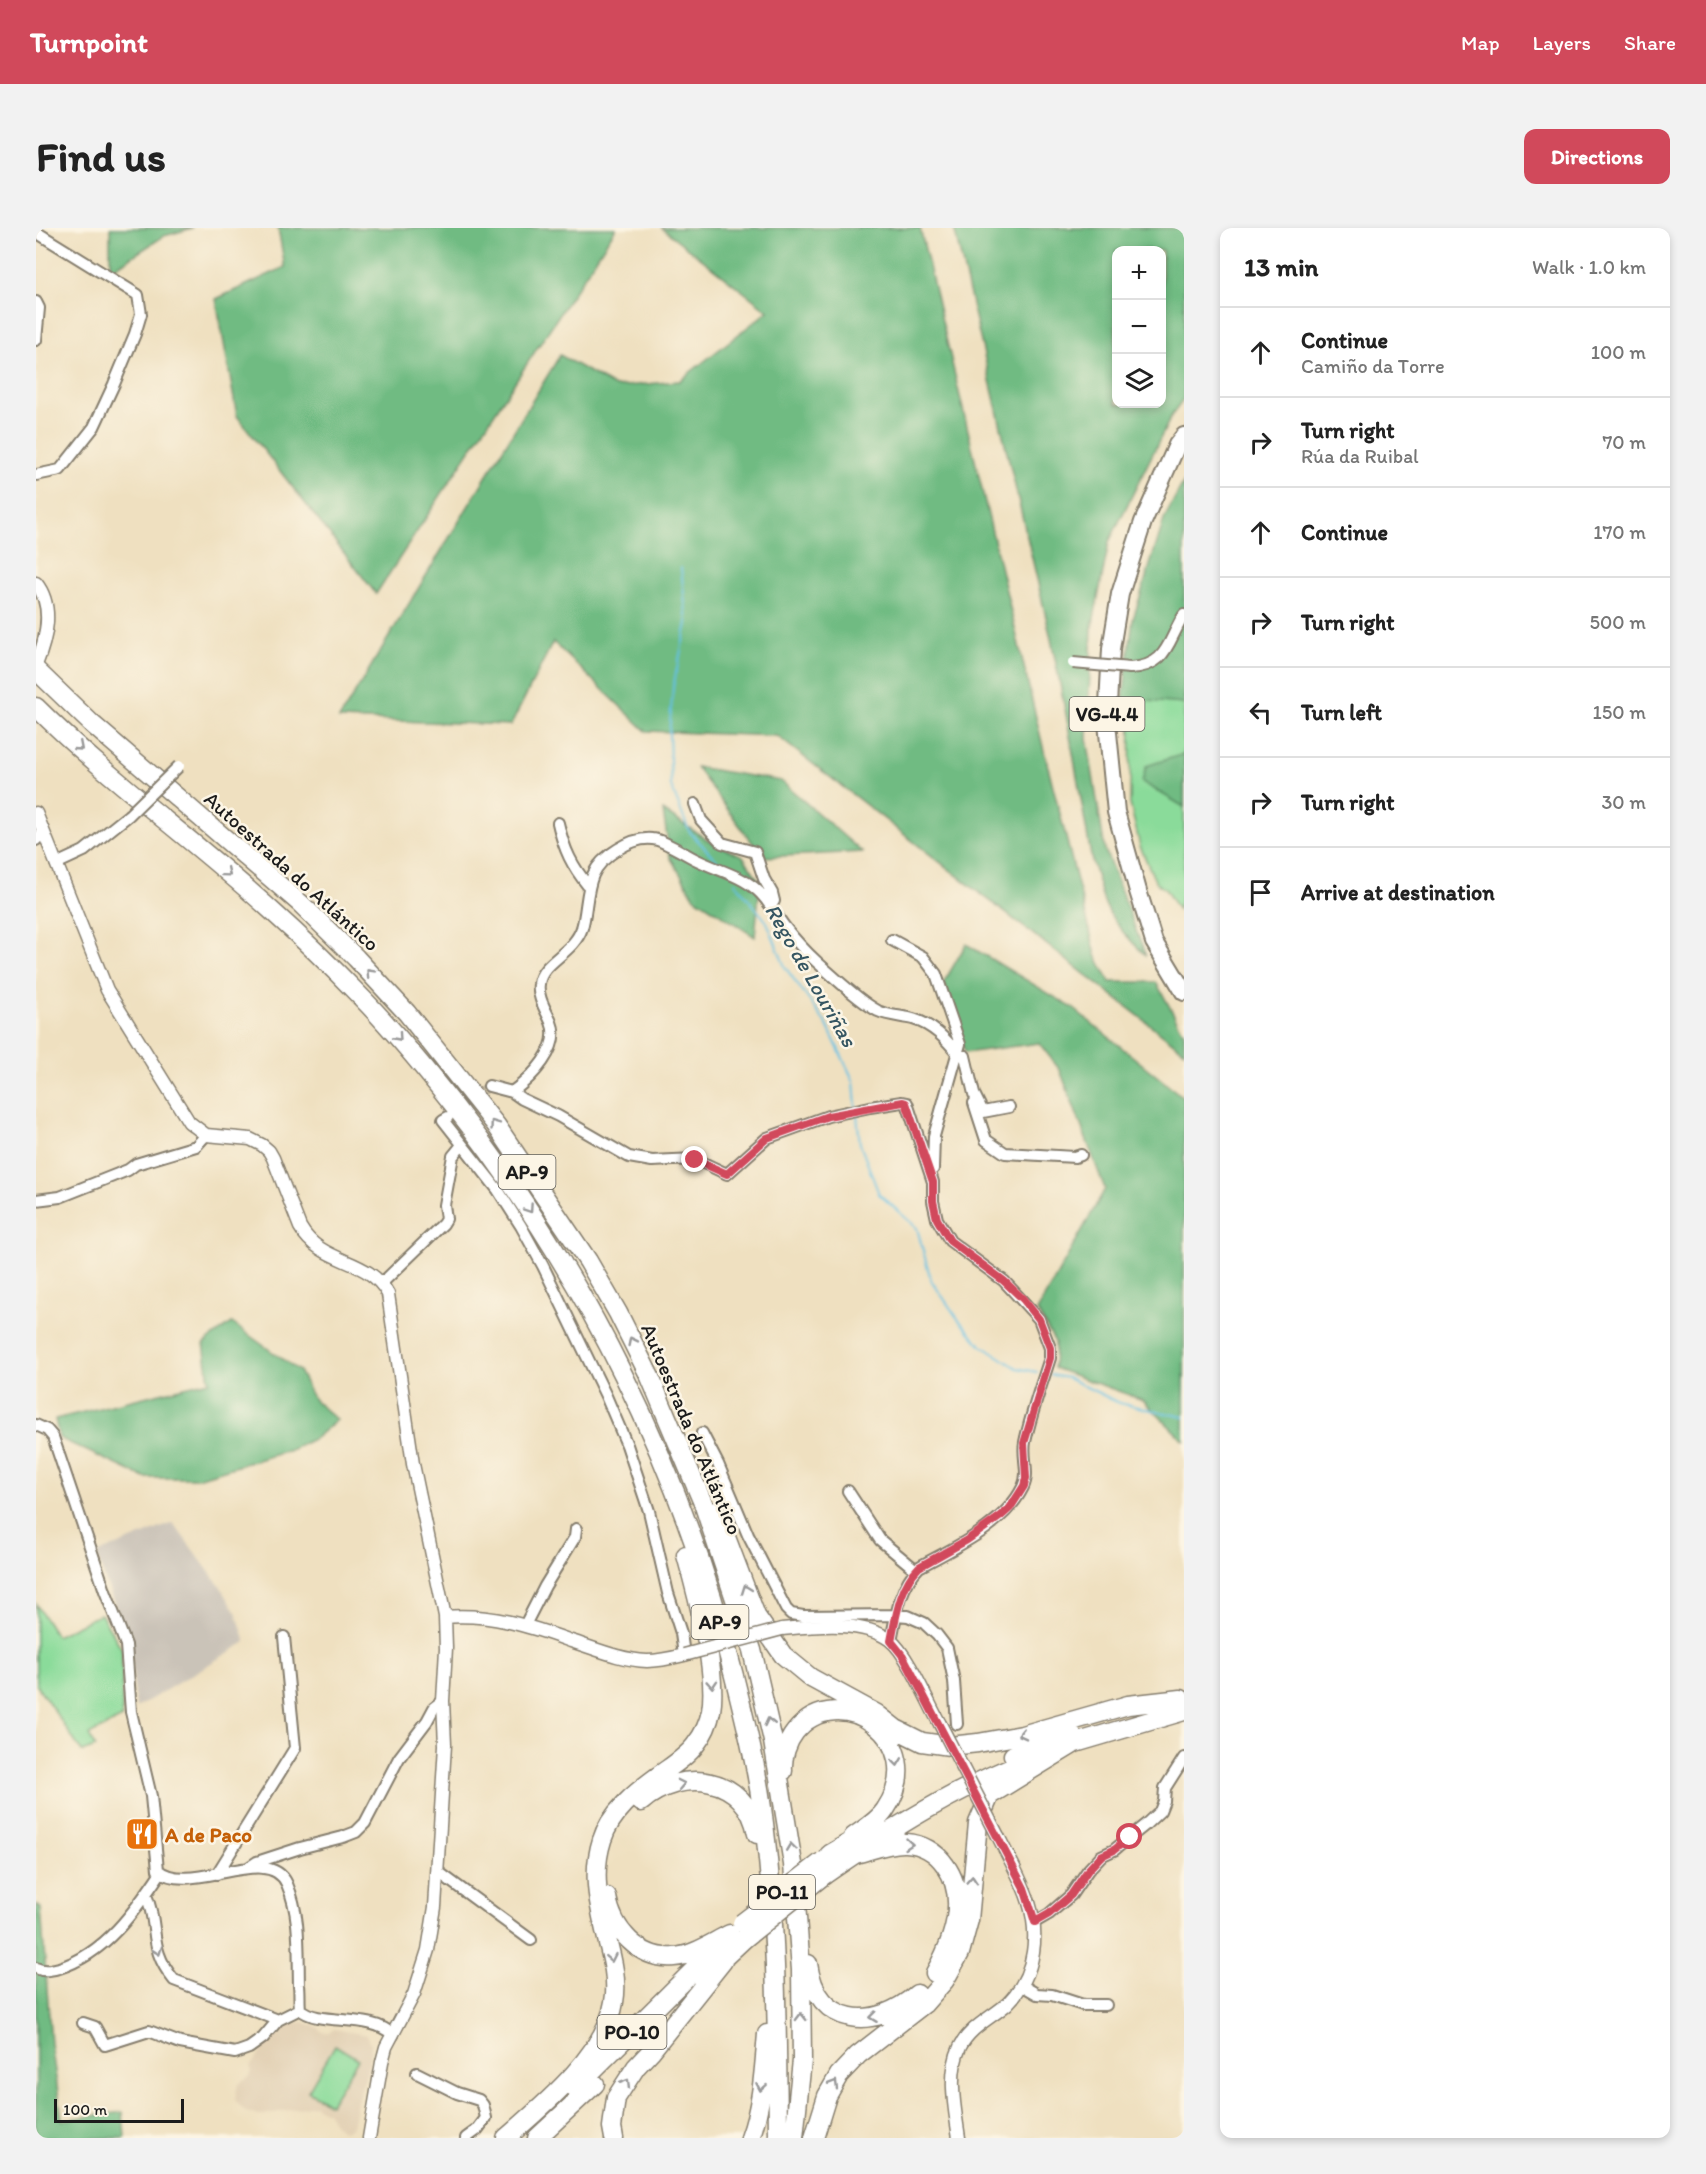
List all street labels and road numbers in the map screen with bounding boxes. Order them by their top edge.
road number: VG-4.4 [1070,697,1144,731]
street label: Autoestrada do Atlántico [199,786,385,956]
road number: AP-9 [498,1155,556,1189]
street label: Autoestrada do Atlántico [636,1320,748,1538]
road number: AP-9 [692,1605,748,1639]
road number: PO-11 [749,1875,815,1909]
road number: PO-10 [598,2015,666,2049]

